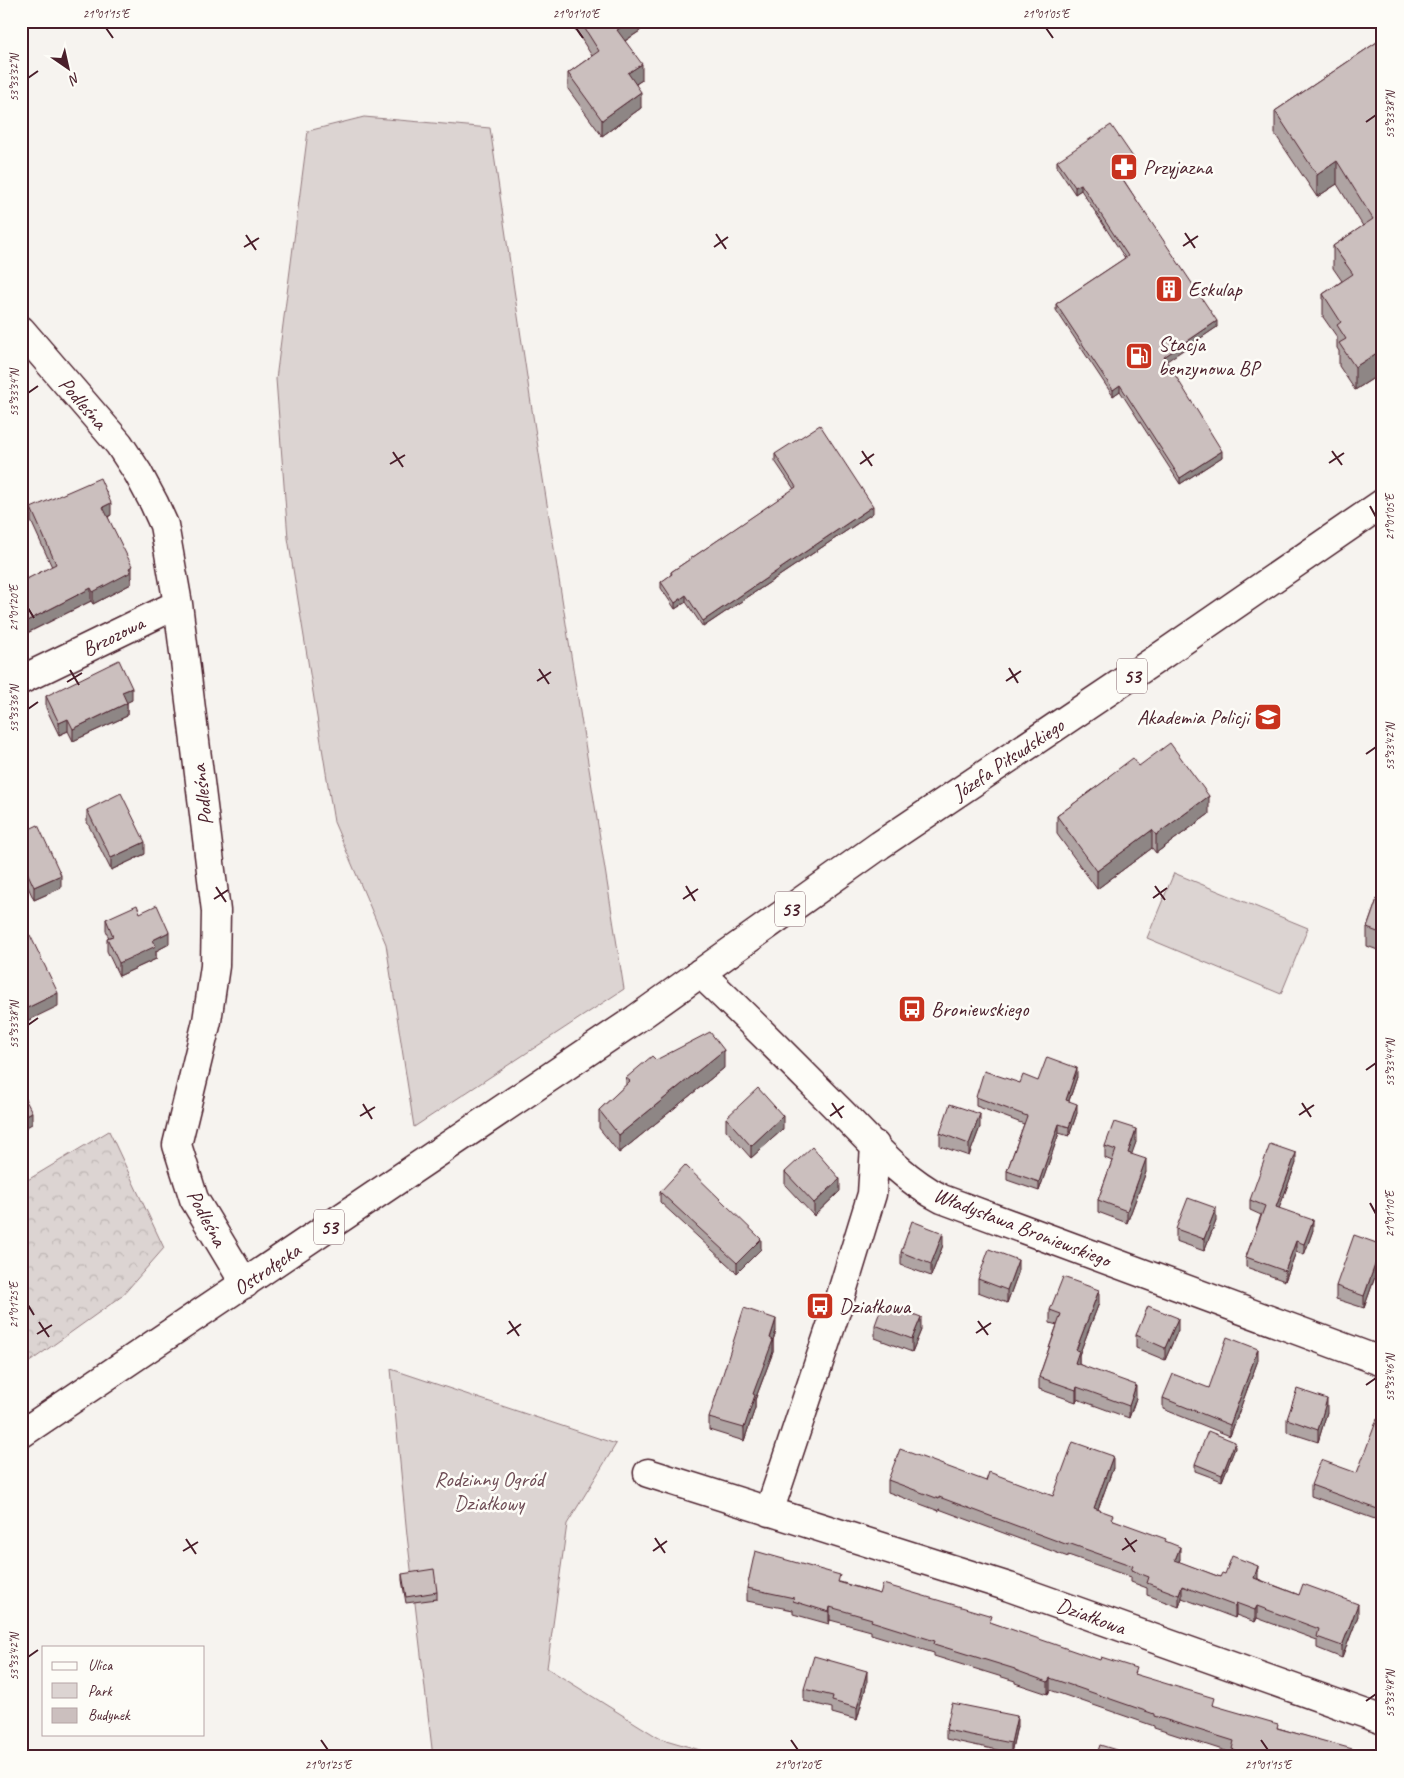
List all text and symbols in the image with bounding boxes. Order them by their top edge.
text: 21°01'15"E [83,6,131,22]
text: 21°01'10"E [553,6,601,22]
text: 21°01'05"E [1023,6,1071,22]
north arrow [42,42,92,92]
text: 53°33'32"N [6,53,22,102]
text: N [65,69,83,89]
text: 53°33'38"N [1382,90,1398,139]
pharmacy icon: Przyjazna [1109,152,1139,182]
place label: Przyjazna [1143,154,1214,180]
building icon: Eskulap [1154,274,1184,304]
place label: Eskulap [1188,276,1243,302]
place label: Stacja benzynowa BP [1158,331,1262,381]
fuel station icon: Stacja benzynowa BP [1124,341,1154,371]
text: 53°33'34"N [6,368,22,417]
street label: Podleśna [53,371,114,436]
text: 21°01'05"E [1382,492,1398,540]
text: 21°01'20"E [6,583,22,631]
street label: Brzozowa [78,609,151,662]
road number: 53 [1117,658,1147,694]
text: 53°33'36"N [6,684,22,733]
school or university icon: Akademia Policji [1253,702,1283,732]
place label: Akademia Policji [1137,704,1252,730]
street label: Józefa Piłsudskiego [946,711,1070,806]
text: 53°33'42"N [1382,722,1398,771]
street label: Podleśna [185,761,219,827]
road number: 53 [775,892,805,926]
bus stop icon: Broniewskiego [897,994,927,1024]
place label: Broniewskiego [931,996,1030,1022]
text: 53°33'38"N [6,1000,22,1049]
text: 53°33'44"N [1382,1038,1398,1087]
street label: Władysława Broniewskiego [930,1181,1116,1274]
street label: Podleśna [181,1185,234,1253]
text: 21°01'10"E [1382,1189,1398,1237]
road number: 53 [314,1210,344,1244]
street label: Ostrołęcka [228,1236,307,1301]
text: 21°01'25"E [6,1280,22,1328]
bus stop icon: Działkowa [805,1291,835,1321]
place label: Działkowa [839,1293,912,1319]
text: 53°33'46"N [1382,1353,1398,1402]
park label: Rodzinny Ogród Działkowy [434,1466,548,1516]
street label: Działkowa [1053,1592,1130,1641]
text: 53°33'42"N [6,1632,22,1681]
legend [42,1646,205,1736]
text: Ulica [88,1656,113,1675]
text: 53°33'48"N [1382,1669,1398,1718]
text: Park [88,1682,113,1701]
text: Budynek [88,1706,131,1725]
text: 21°01'25"E [305,1757,353,1773]
text: 21°01'20"E [775,1757,823,1773]
text: 21°01'15"E [1245,1757,1293,1773]

